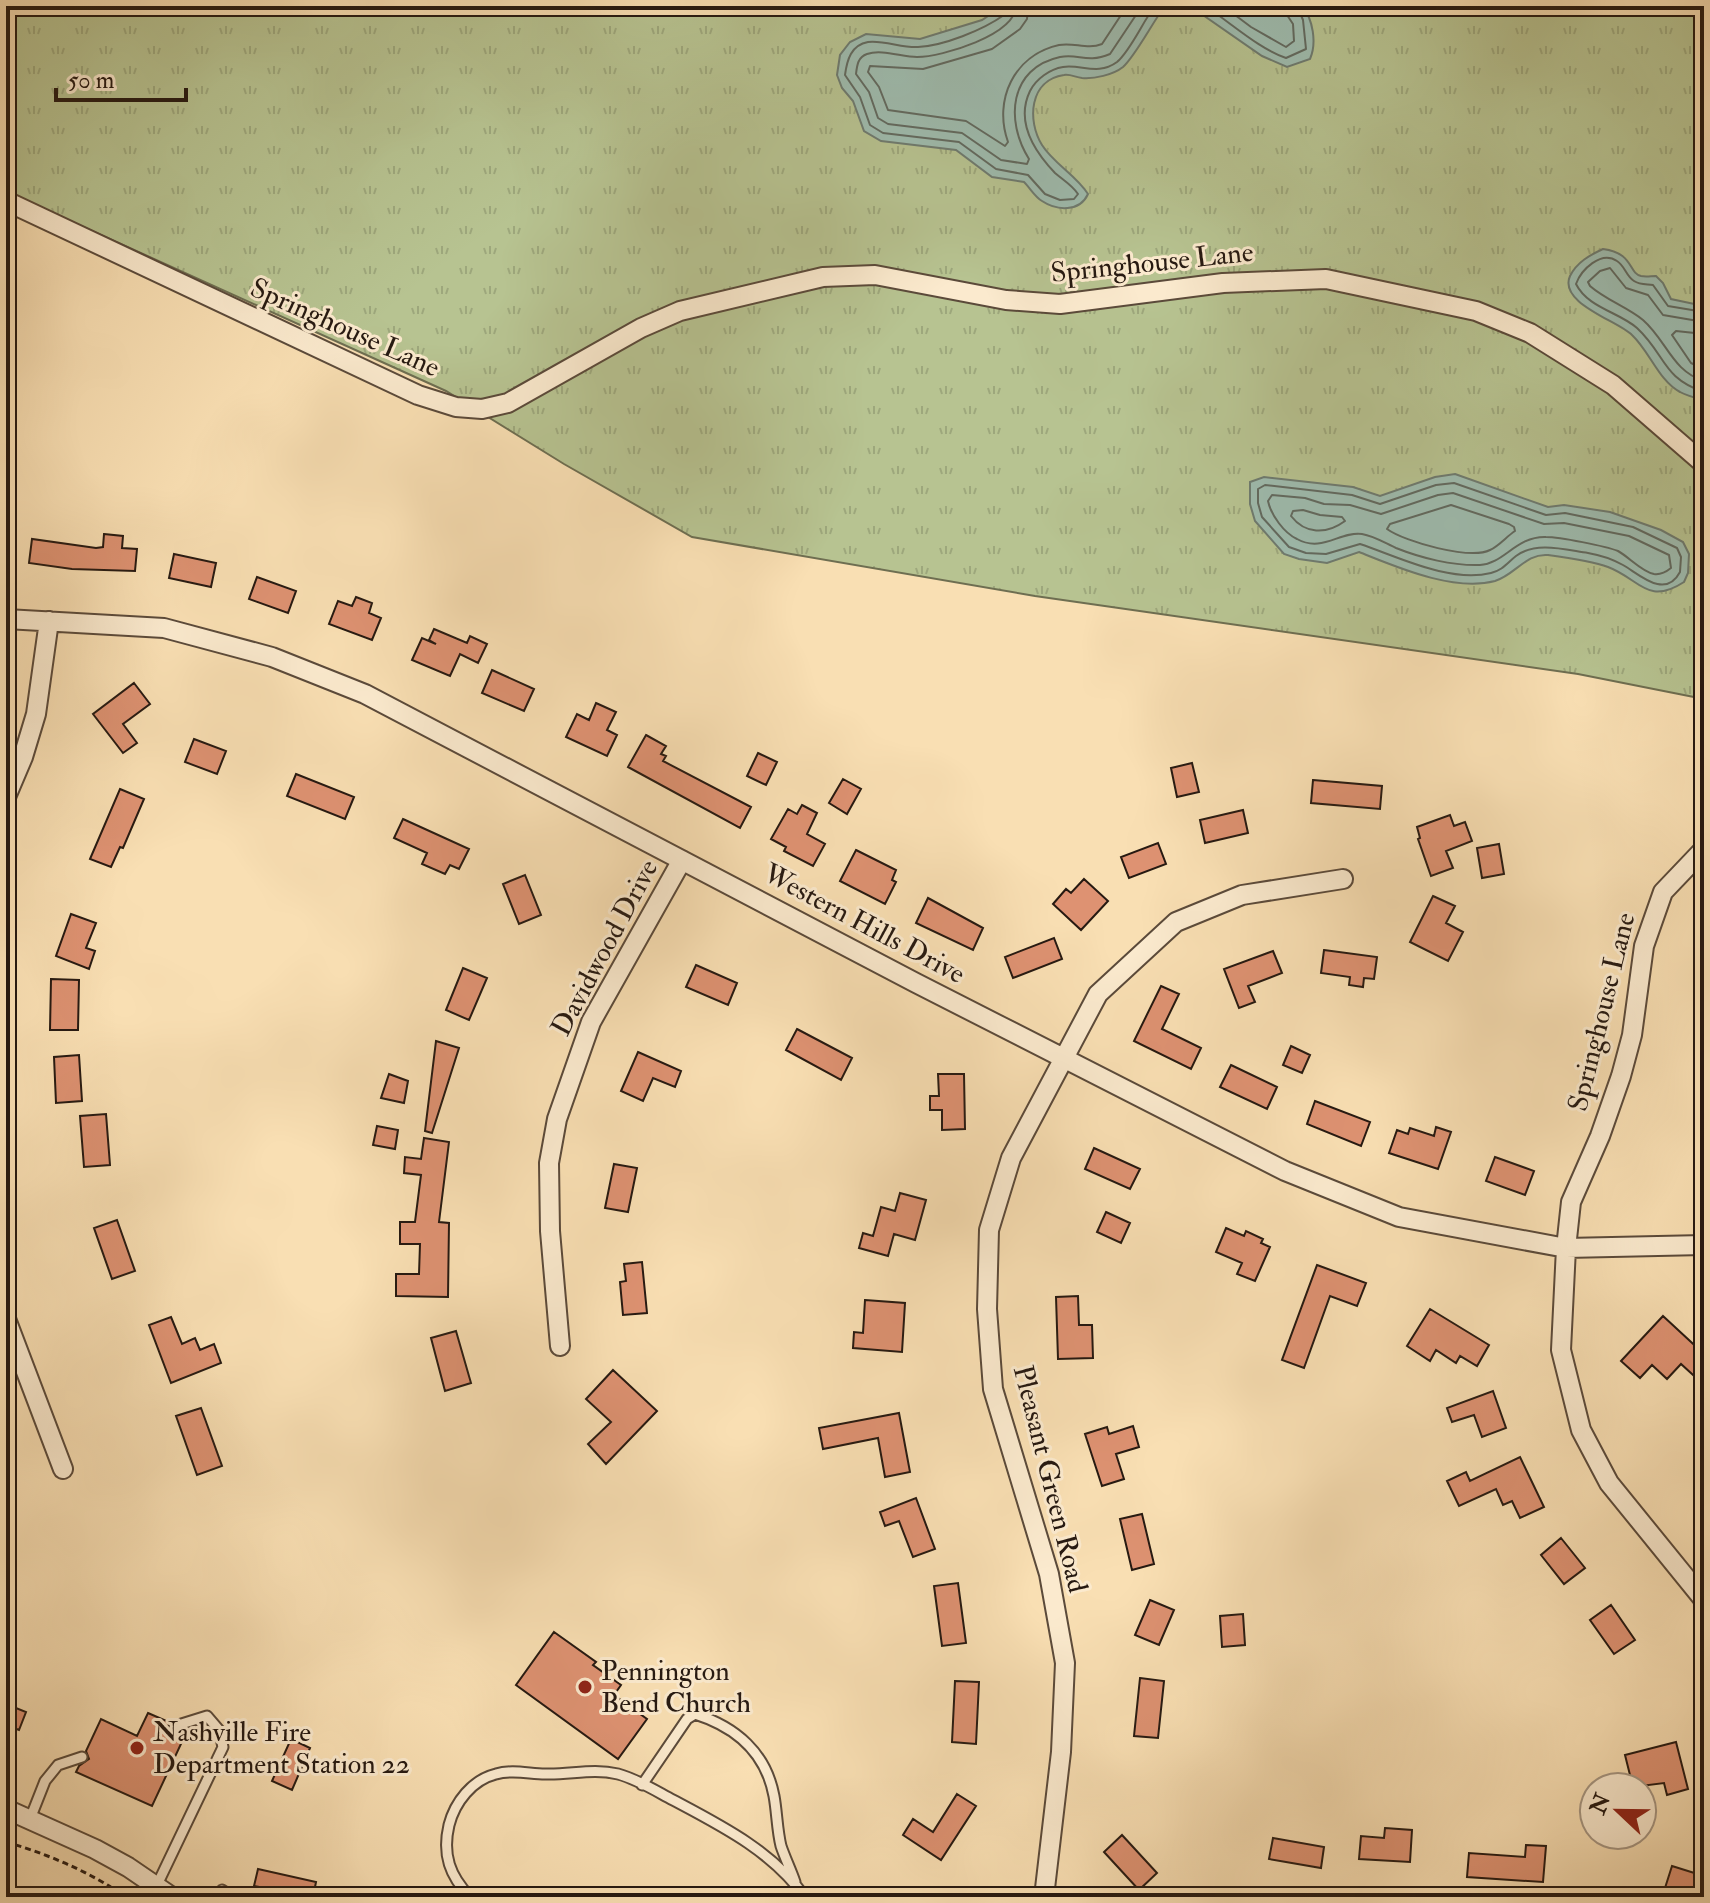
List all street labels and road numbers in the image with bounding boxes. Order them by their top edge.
street label: Springhouse Lane [1049,235,1255,291]
street label: Springhouse Lane [245,271,445,385]
street label: Davidwood Drive [544,854,666,1042]
street label: Western Hills Drive [756,856,971,992]
street label: Springhouse Lane [1560,909,1644,1115]
street label: Pleasant Green Road [1005,1362,1095,1597]

